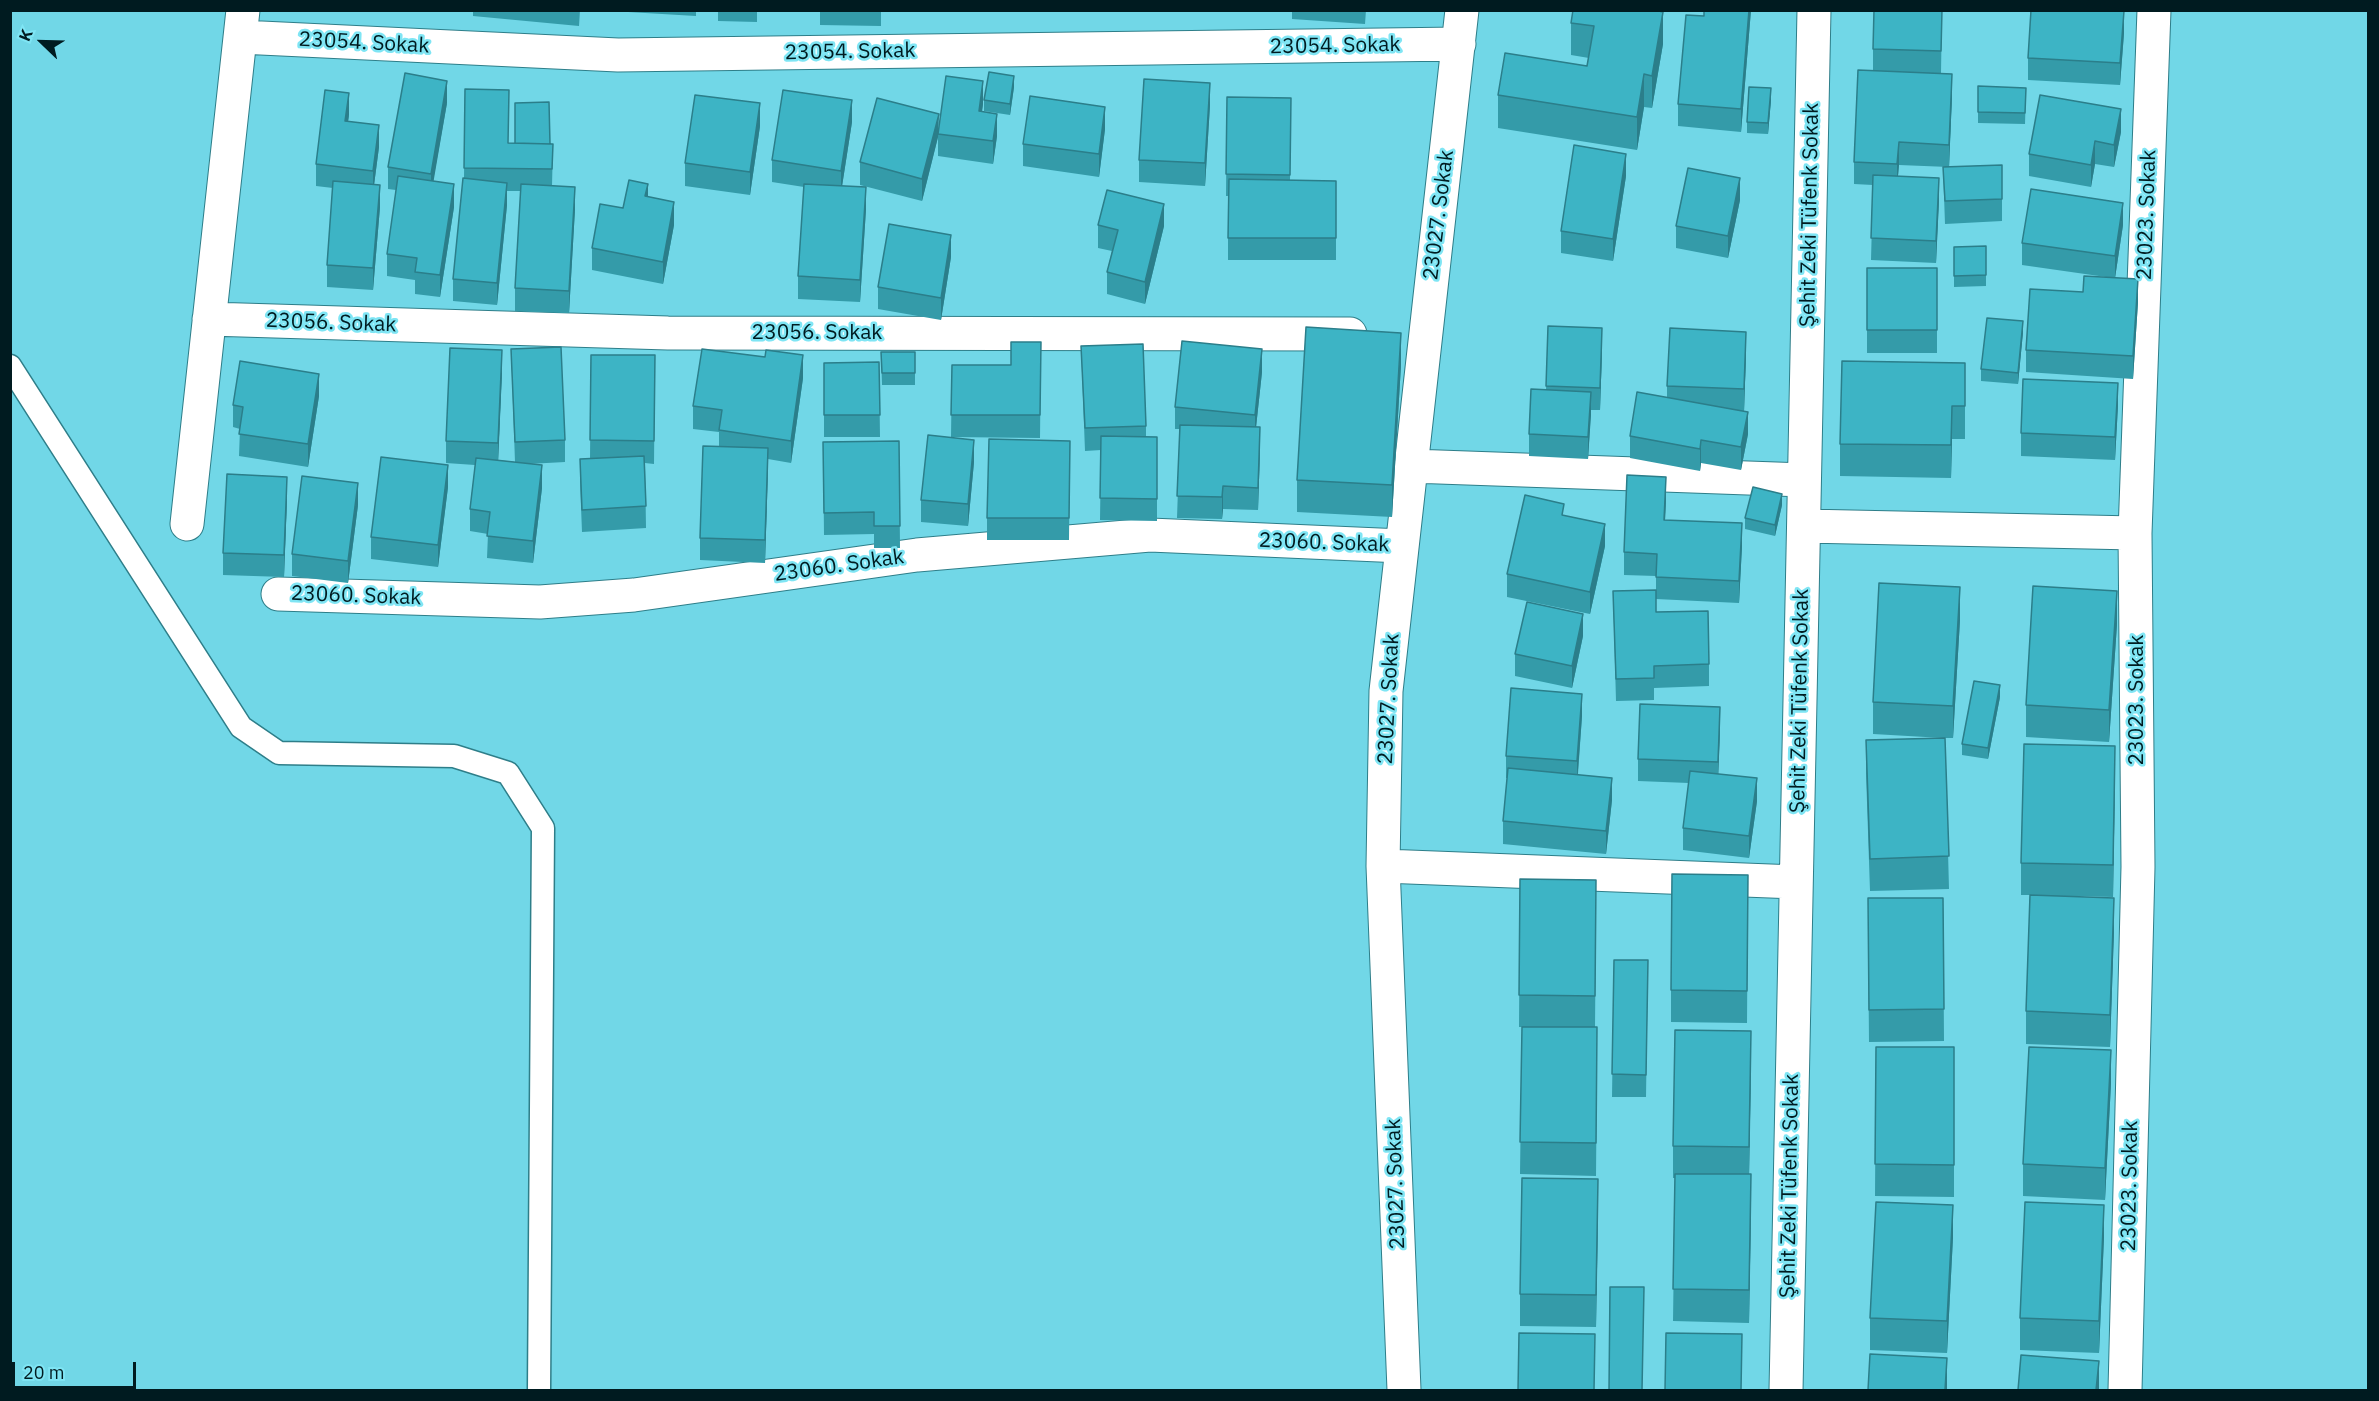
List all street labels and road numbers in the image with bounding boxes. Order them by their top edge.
street label: 23054. Sokak [298,27,430,59]
street label: 23054. Sokak [1269,32,1401,60]
street label: 23054. Sokak [784,38,916,66]
street label: Şehit Zeki Tüfenk Sokak [1795,103,1825,327]
street label: 23027. Sokak [1419,149,1459,281]
street label: 23023. Sokak [2132,149,2162,281]
street label: 23056. Sokak [265,308,397,338]
street label: 23056. Sokak [752,320,882,346]
street label: 23060. Sokak [1258,528,1390,558]
street label: 23060. Sokak [772,544,906,588]
street label: 23060. Sokak [290,581,422,611]
street label: Şehit Zeki Tüfenk Sokak [1785,589,1815,813]
street label: 23027. Sokak [1373,633,1405,765]
street label: 23023. Sokak [2124,635,2150,765]
street label: Şehit Zeki Tüfenk Sokak [1775,1074,1805,1298]
street label: 23027. Sokak [1381,1118,1411,1250]
street label: 23023. Sokak [2116,1120,2144,1252]

